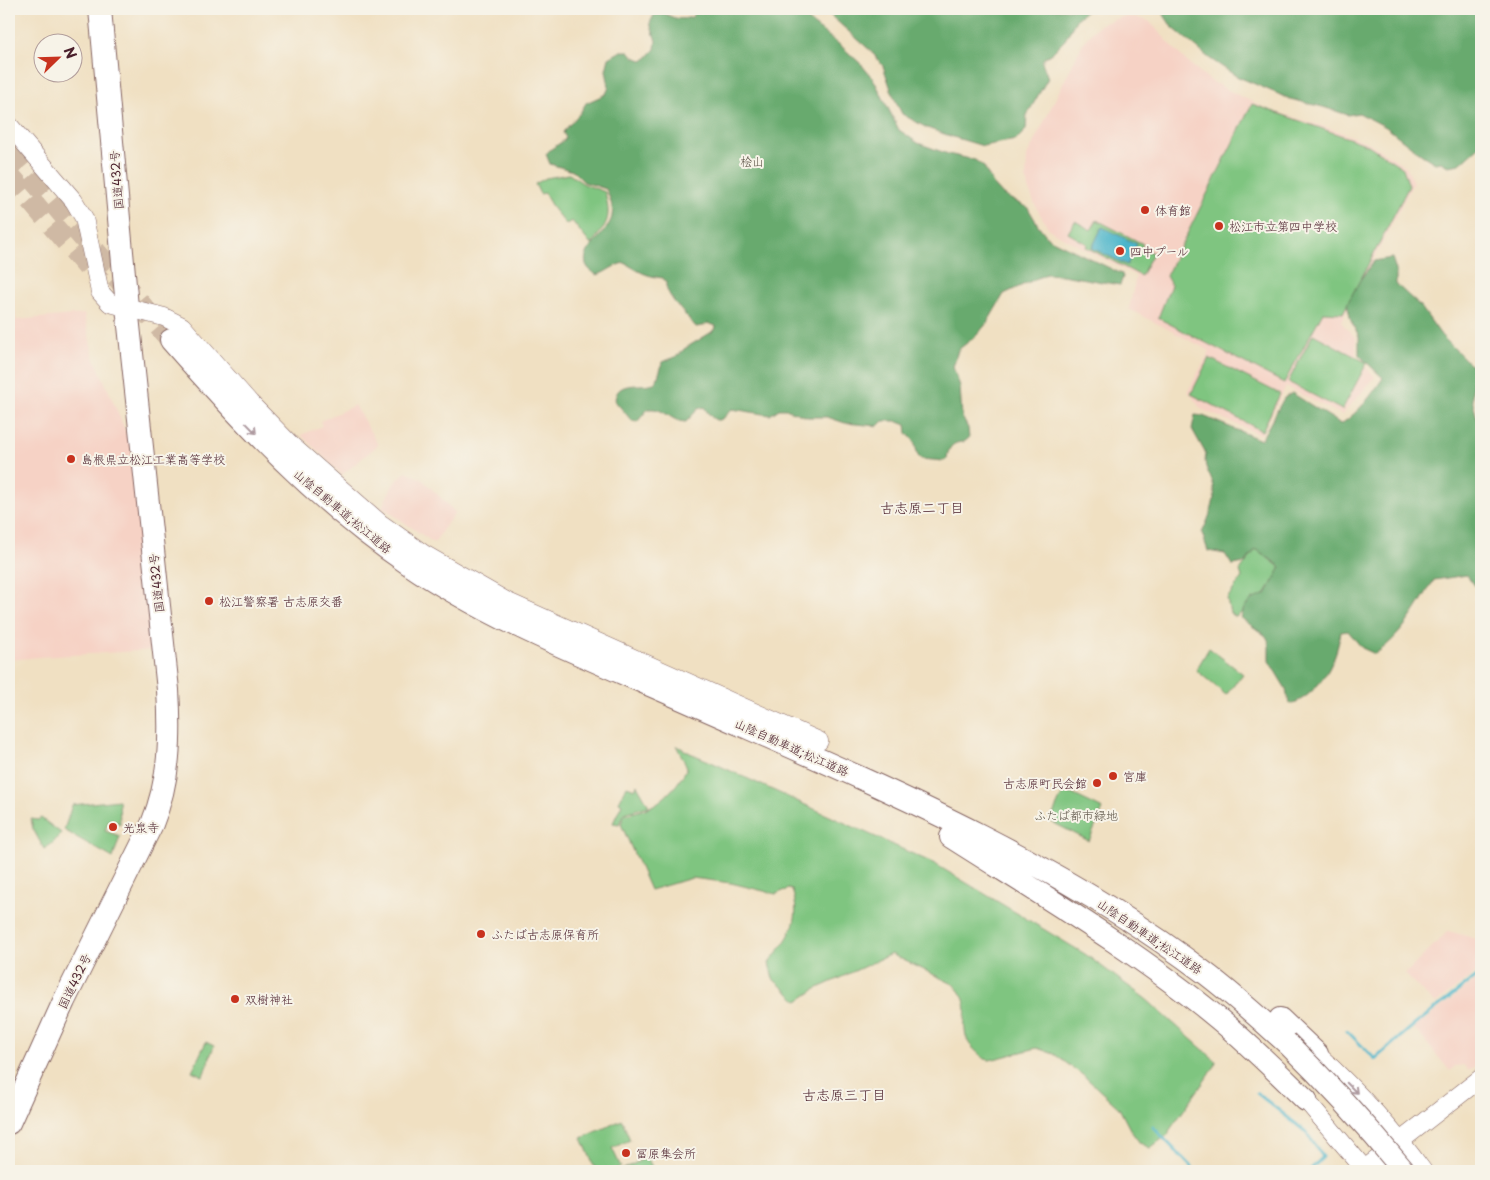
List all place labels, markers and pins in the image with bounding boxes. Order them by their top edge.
place label: 体育館 [1155,201,1191,219]
marker: 体育館 [1139,204,1151,216]
place label: 松江市立第四中学校 [1229,217,1337,235]
marker: 松江市立第四中学校 [1213,220,1225,232]
place label: 四中プール [1130,242,1189,260]
marker: 四中プール [1114,245,1126,257]
place label: 島根県立松江工業高等学校 [81,450,225,468]
marker: 島根県立松江工業高等学校 [65,453,77,465]
place label: 松江警察署 古志原交番 [219,592,343,610]
marker: 松江警察署 古志原交番 [203,595,215,607]
place label: 宮庫 [1123,767,1147,785]
marker: 宮庫 [1107,770,1119,782]
place label: 古志原町民会館 [1003,774,1087,792]
marker: 古志原町民会館 [1091,777,1103,789]
place label: 光泉寺 [123,818,159,836]
marker: 光泉寺 [107,821,119,833]
place label: ふたば古志原保育所 [491,925,599,943]
marker: ふたば古志原保育所 [475,928,487,940]
place label: 双樹神社 [245,990,293,1008]
marker: 双樹神社 [229,993,241,1005]
place label: 冨原集会所 [636,1144,696,1162]
marker: 冨原集会所 [620,1147,632,1159]

